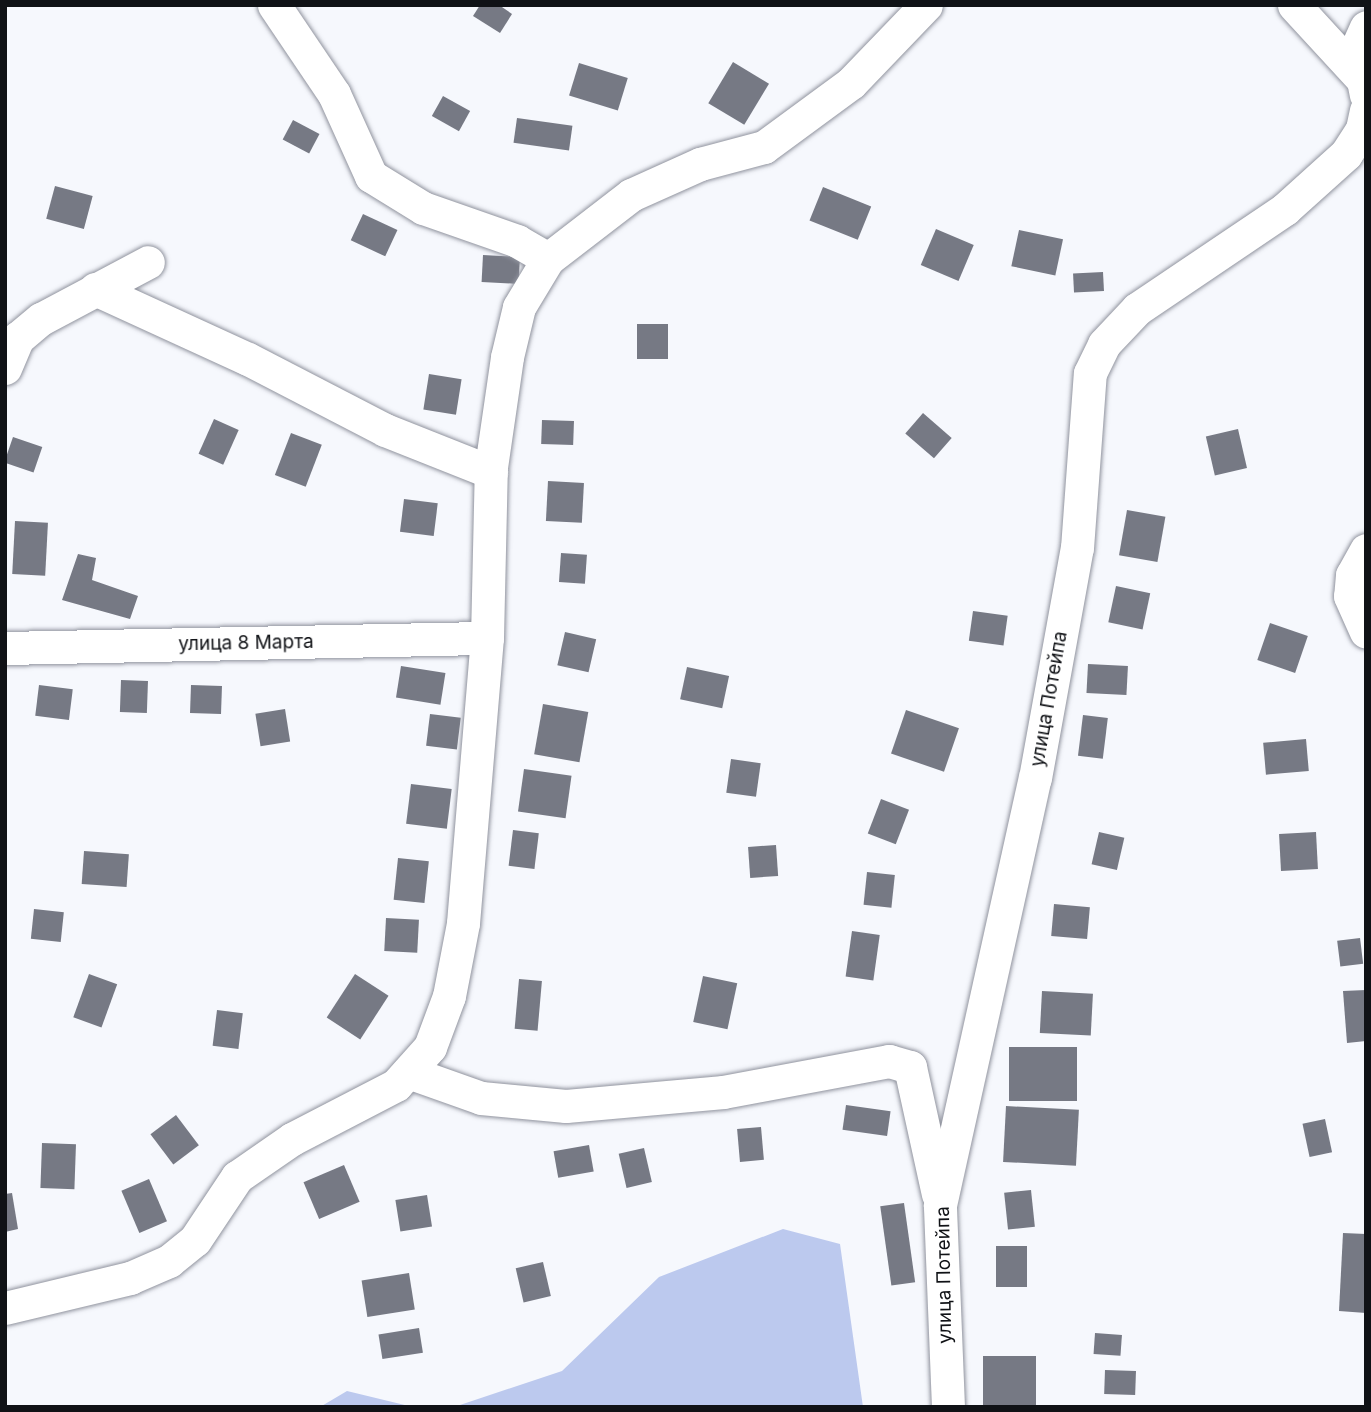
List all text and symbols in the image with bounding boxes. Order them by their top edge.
street label: улица Потейпа [1026,629,1072,769]
street label: улица 8 Марта [178,630,314,656]
street label: улица Потейпа [931,1206,957,1344]

